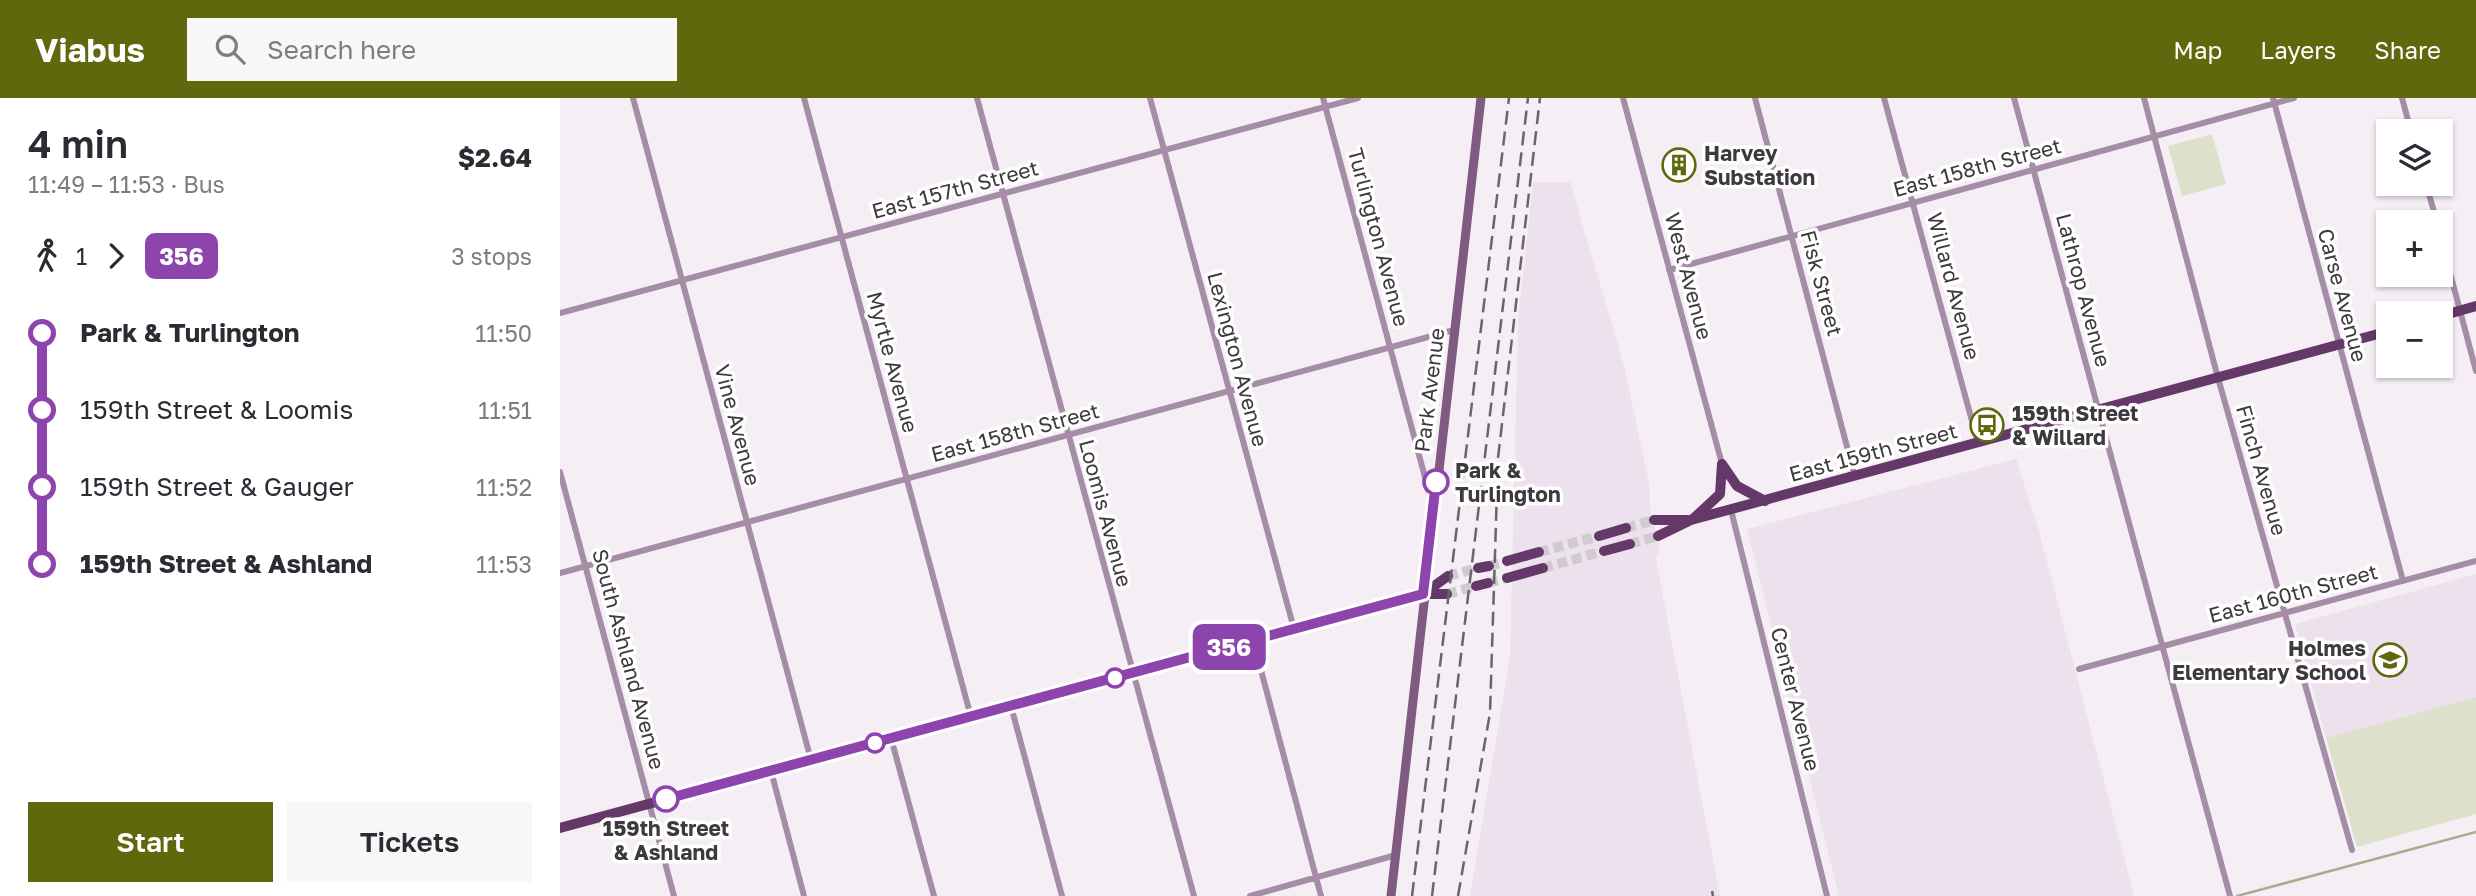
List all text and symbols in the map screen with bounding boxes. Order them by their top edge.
search box [187,18,677,81]
text: Viabus [35,30,145,69]
icon: search [211,30,249,68]
text: Search here [267,34,416,65]
text: Map [2173,35,2222,64]
text: Layers [2260,35,2336,64]
text: Share [2374,35,2441,64]
map controls [2376,119,2453,378]
button: layers [2376,119,2453,196]
text: 4 min [28,121,128,166]
street label: East 158th Street [1890,132,2064,202]
place label: Harvey Substation [1704,140,1815,190]
text: $2.64 [458,142,532,173]
street label: Turlington Avenue [1343,145,1415,329]
building icon: Harvey Substation [1660,146,1698,184]
street label: East 157th Street [869,154,1041,224]
text: 11:49 – 11:53 · Bus [28,170,225,198]
street label: West Avenue [1660,210,1718,342]
street label: Willard Avenue [1922,210,1986,362]
street label: Lathrop Avenue [2051,210,2117,370]
button: + [2376,210,2453,287]
street label: Carse Avenue [2313,225,2373,365]
street label: Fisk Street [1795,227,1849,339]
icon: walk [28,237,66,275]
icon: forward [97,237,135,275]
text: 356 [159,241,204,270]
text: 1 [76,242,87,270]
text: 3 stops [451,242,532,270]
street label: Lexington Avenue [1202,269,1274,449]
street label: Myrtle Avenue [862,289,924,435]
button: − [2376,301,2453,378]
text: Park & Turlington [80,317,300,348]
text: 11:50 [475,319,532,347]
street label: Park Avenue [1408,326,1450,454]
street label: Vine Avenue [709,362,767,488]
text: 159th Street & Loomis [80,394,353,425]
text: 11:51 [478,396,532,424]
street label: East 158th Street [928,397,1102,467]
place label: 159th Street & Willard [2012,400,2139,450]
street label: Finch Avenue [2231,402,2293,538]
bus stop icon: 159th Street & Willard [1968,406,2006,444]
street label: East 159th Street [1786,417,1960,487]
street label: Loomis Avenue [1074,436,1138,590]
place label: Park & Turlington [1455,457,1561,507]
marker: Park & Turlington [1423,469,1449,495]
text: 159th Street & Gauger [80,471,354,502]
text: 11:52 [476,473,532,501]
street label: South Ashland Avenue [587,546,671,772]
text: 159th Street & Ashland [80,548,372,579]
text: 11:53 [476,550,532,578]
street label: East 160th Street [2206,558,2380,628]
line badge: 356 [1189,624,1269,670]
street label: Center Avenue [1766,624,1826,774]
text: 356 [1207,632,1251,661]
place label: Holmes Elementary School [2172,635,2366,685]
school or university icon: Holmes Elementary School [2371,641,2409,679]
unlabelled marker [1105,668,1125,688]
unlabelled marker [865,733,885,753]
marker: 159th Street & Ashland [653,786,679,812]
button: Start [28,802,273,882]
button: Tickets [287,802,532,882]
place label: 159th Street & Ashland [603,815,729,865]

